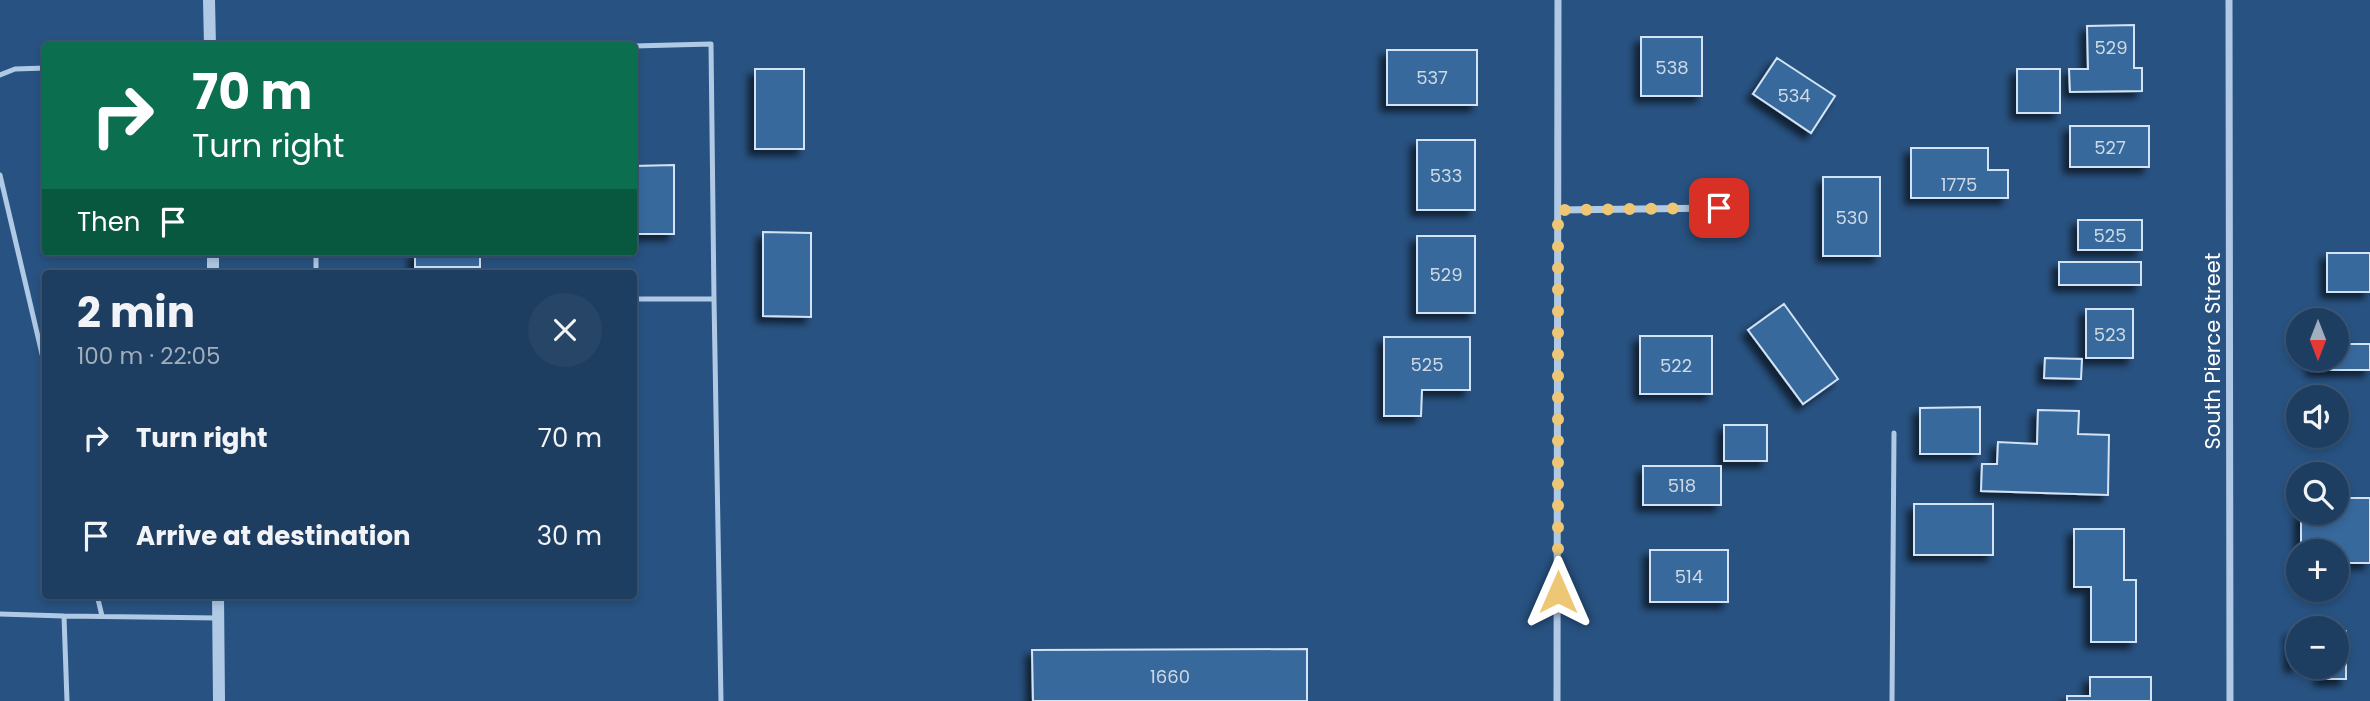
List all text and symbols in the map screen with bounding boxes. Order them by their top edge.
house number: 529 [2095,35,2128,60]
house number: 538 [1655,55,1689,80]
text: 70 m [192,58,312,126]
house number: 537 [1416,65,1448,90]
icon: right [77,70,168,161]
house number: 534 [1777,83,1811,108]
text: Turn right [192,123,344,168]
house number: 527 [2094,135,2126,160]
house number: 533 [1430,163,1462,188]
house number: 1775 [1941,172,1977,197]
pin [1689,178,1749,238]
icon: arrive [1700,189,1738,227]
icon: arrive [154,203,192,241]
text: Then [77,204,140,240]
house number: 530 [1835,205,1869,230]
house number: 525 [2094,223,2126,248]
street label: South Pierce Street [2198,253,2227,449]
house number: 529 [1430,262,1463,287]
text: 2 min [77,283,195,342]
button: close [528,293,602,367]
north arrow [2286,308,2348,371]
map controls [2286,308,2349,679]
house number: 523 [2094,322,2126,347]
text: 100 m · 22:05 [77,340,220,372]
house number: 525 [1411,352,1443,377]
house number: 522 [1660,353,1692,378]
button: sound [2286,385,2349,448]
icon: right [77,419,115,457]
text: Turn right [136,420,268,456]
text: 70 m [538,420,602,456]
button: search [2286,462,2349,525]
house number: 518 [1668,473,1696,498]
icon: arrive [77,517,115,555]
text: Arrive at destination [136,518,411,554]
text: 30 m [537,518,602,554]
button: + [2286,539,2349,602]
position arrow [1521,555,1595,629]
house number: 514 [1675,564,1703,589]
button: − [2286,616,2349,679]
house number: 1660 [1150,664,1190,689]

